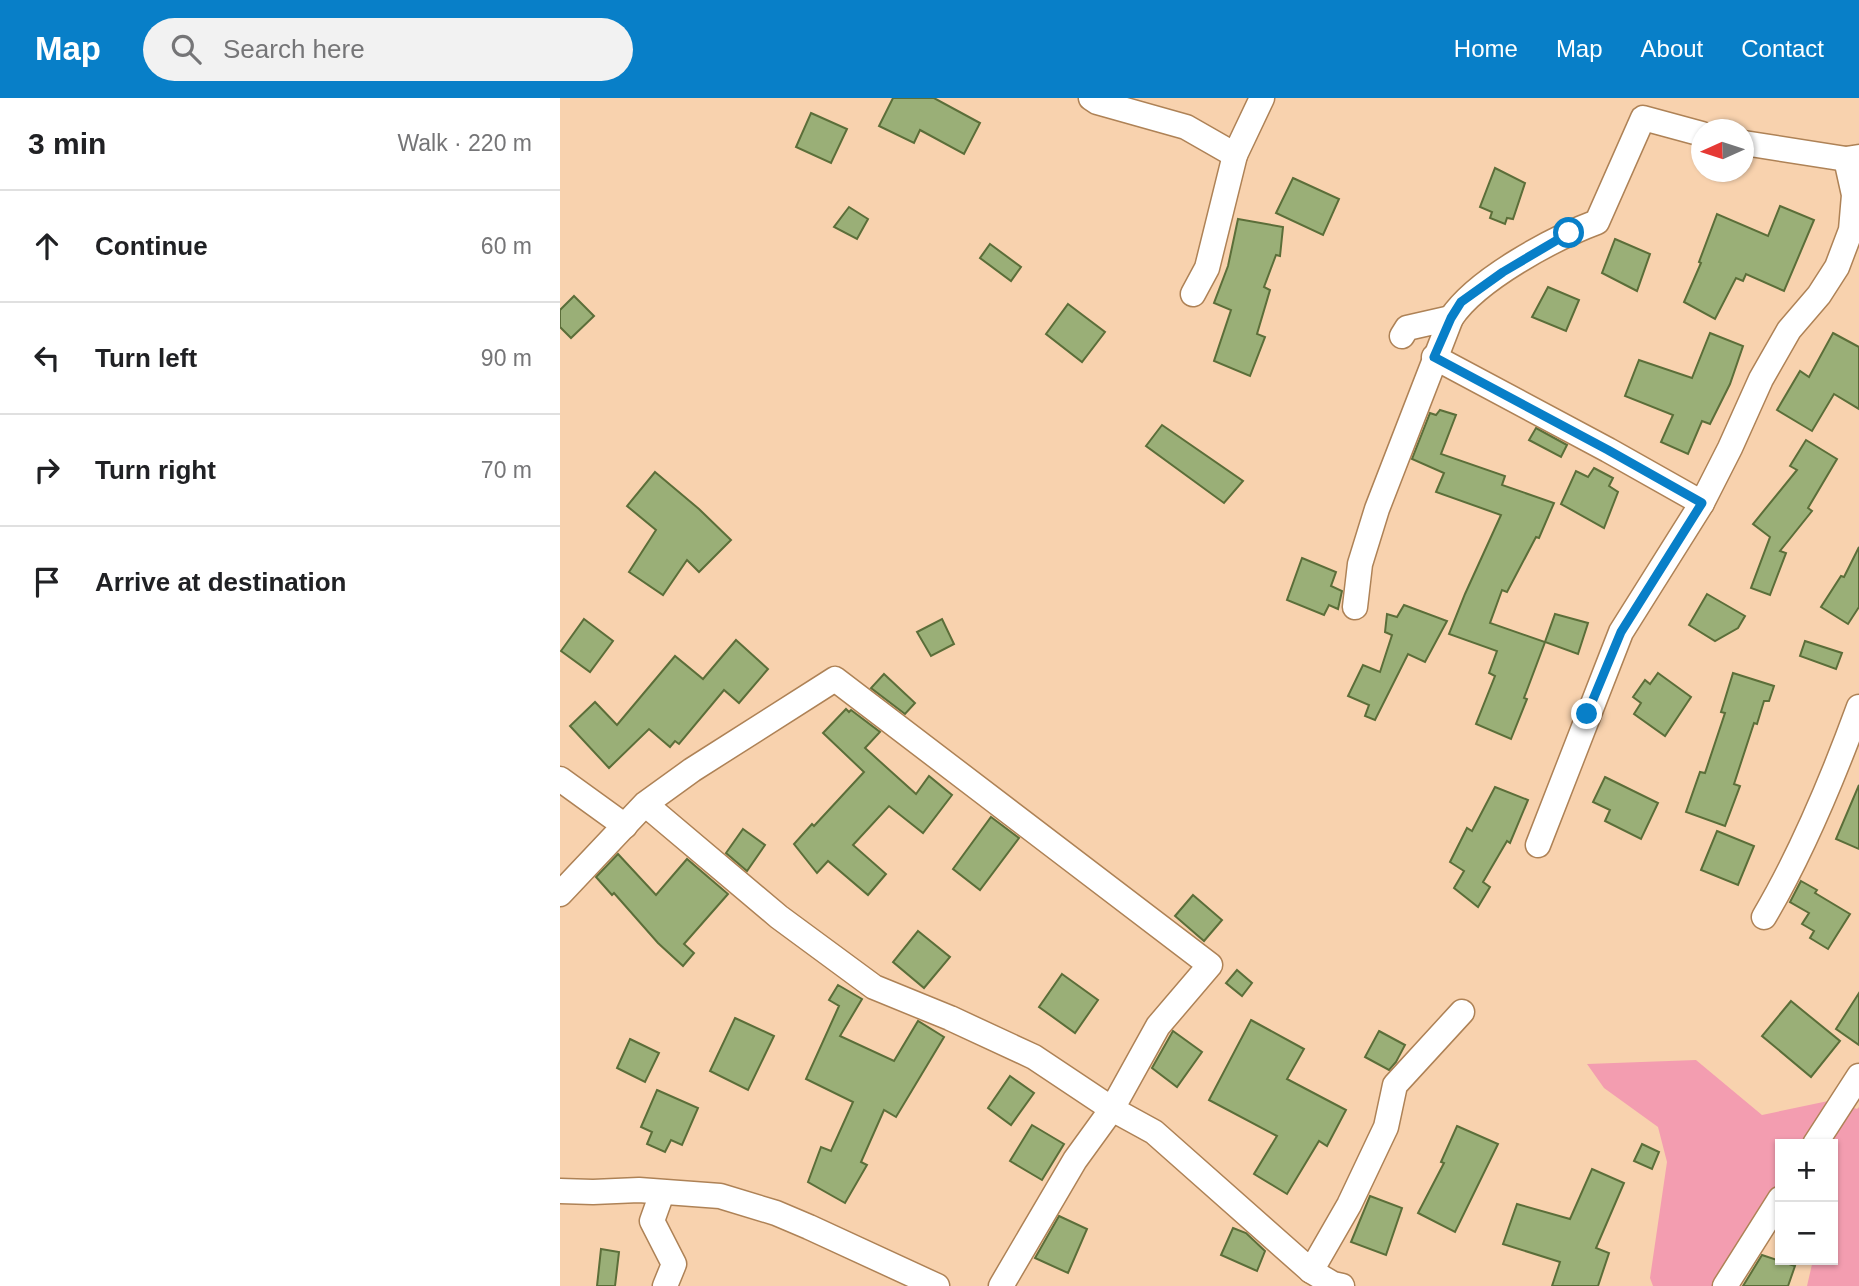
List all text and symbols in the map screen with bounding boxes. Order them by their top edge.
search box [143,18,633,81]
text: Map [35,30,101,67]
icon: search [167,30,205,68]
text: Search here [223,34,365,64]
text: Home [1454,35,1518,62]
text: Map [1556,35,1603,62]
text: About [1641,35,1703,62]
text: Contact [1741,35,1824,62]
north arrow [1691,119,1754,182]
text: 3 min [28,127,106,160]
text: Walk · 220 m [397,130,532,156]
route start [1553,217,1584,248]
icon: ahead [28,227,66,265]
text: Continue [95,231,208,261]
text: 60 m [481,233,532,259]
icon: left [28,339,66,377]
text: Turn left [95,343,197,373]
text: 90 m [481,345,532,371]
icon: right [28,451,66,489]
text: Turn right [95,455,216,485]
text: 70 m [481,457,532,483]
icon: arrive [28,563,66,601]
text: Arrive at destination [95,567,346,597]
route end [1571,698,1602,729]
map controls [1775,1139,1838,1265]
button: + [1775,1139,1838,1202]
button: − [1775,1202,1838,1265]

